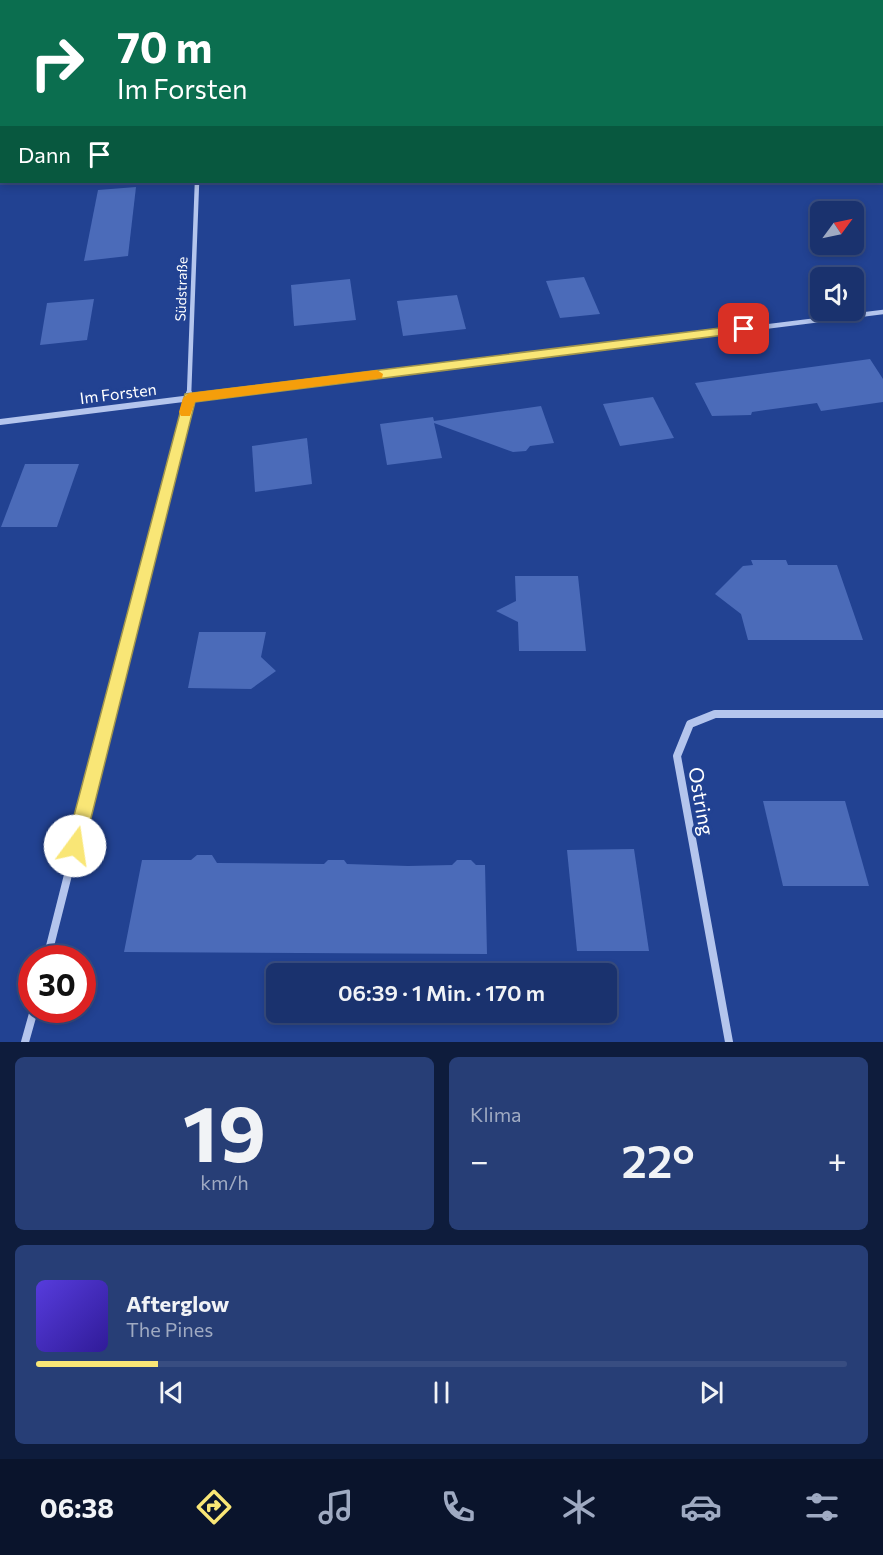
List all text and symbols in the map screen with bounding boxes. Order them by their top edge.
text: 70 m [117,20,212,72]
icon: right [18,24,96,102]
text: Im Forsten [117,72,247,105]
icon: arrive [83,138,116,171]
text: Dann [18,141,71,168]
north arrow [810,201,864,255]
map controls [810,201,864,321]
street label: Südstraße [171,256,191,322]
button: sound [810,267,864,321]
pin [718,303,769,354]
icon: arrive [727,312,760,345]
street label: Im Forsten [78,379,158,407]
street label: Ostring [684,765,720,837]
position arrow [43,814,107,878]
speed limit sign: 30 [18,945,96,1023]
text: 06:39 · 1 Min. · 170 m [338,979,545,1006]
text: 19 [183,1083,266,1178]
text: Klima [470,1102,522,1126]
text: 22° [622,1132,695,1187]
text: − [470,1139,489,1180]
text: + [828,1139,847,1180]
text: km/h [200,1170,249,1194]
text: Afterglow [126,1290,229,1317]
text: The Pines [126,1317,213,1341]
icon: previous [155,1376,188,1409]
icon: pause [425,1376,458,1409]
icon: next [695,1376,728,1409]
icon: directions [193,1486,235,1528]
icon: music [315,1486,357,1528]
icon: phone [437,1486,479,1528]
icon: climate [558,1486,600,1528]
icon: car [680,1486,722,1528]
icon: filters [801,1486,843,1528]
text: 06:38 [40,1491,114,1524]

